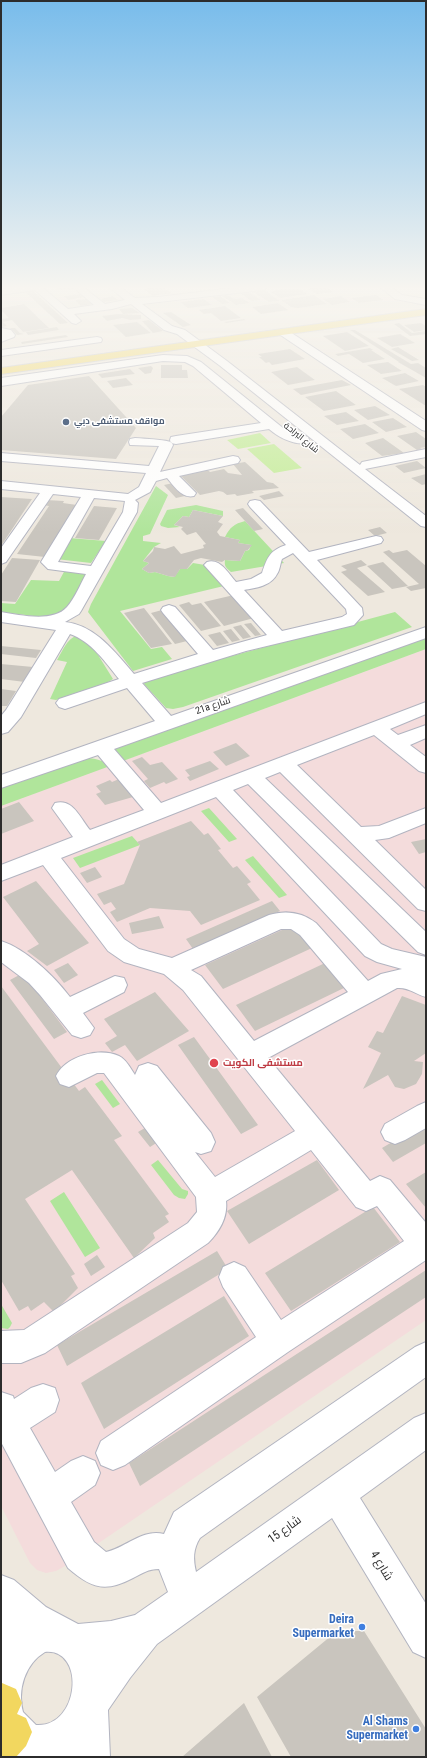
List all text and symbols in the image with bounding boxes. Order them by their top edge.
marker: مواقف مستشفى دبي [61,417,71,427]
place label: مواقف مستشفى دبي [74,417,165,427]
street label: شارع البراحة [281,420,321,456]
street label: 21a شارع [194,694,232,718]
marker: مستشفى الكويت [208,1057,220,1069]
place label: مستشفى الكويت [223,1057,303,1069]
street label: شارع 15 [265,1513,305,1547]
street label: شارع 4 [367,1549,395,1583]
place label: Deira Supermarket [292,1613,354,1641]
marker: Deira Supermarket [357,1622,367,1632]
place label: Al Shams Supermarket [346,1715,408,1743]
marker: Al Shams Supermarket [411,1724,421,1734]

